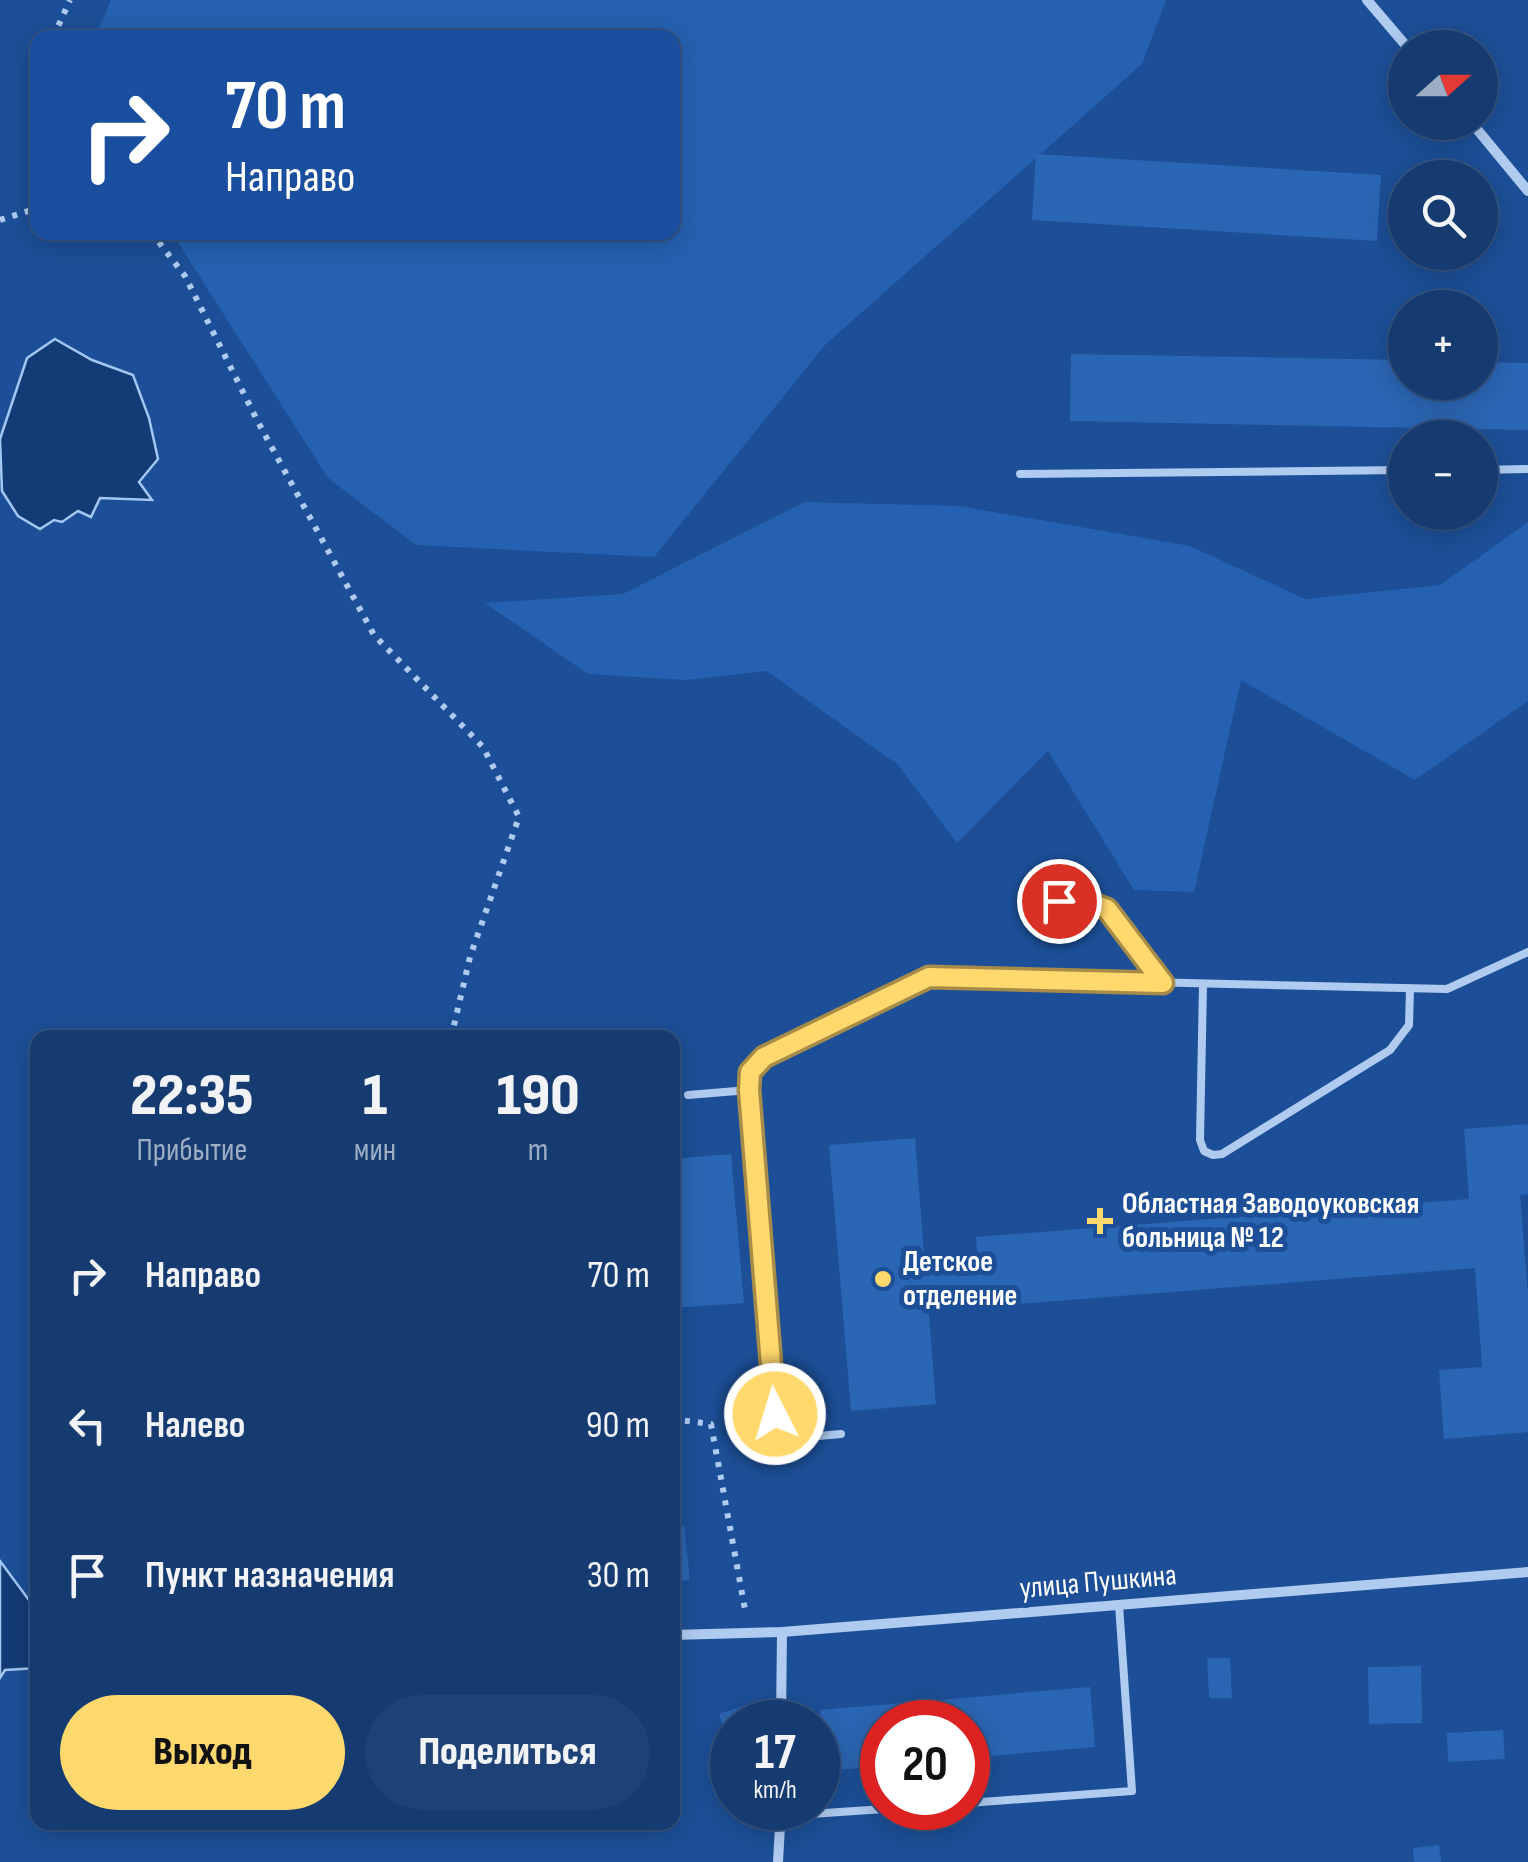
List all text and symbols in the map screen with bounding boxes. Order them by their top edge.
north arrow [1388,30,1498,140]
map controls [1388,30,1498,530]
text: 70 m [225,65,346,149]
icon: right [60,70,190,200]
text: Направо [225,150,355,205]
button: search [1388,160,1498,270]
button: + [1388,290,1498,400]
button: − [1388,420,1498,530]
pin [1017,859,1102,944]
icon: arrive [1032,874,1087,929]
text: 22:35 [130,1060,254,1132]
text: 1 [363,1060,387,1132]
text: 190 [496,1060,580,1132]
text: Прибытие [136,1131,247,1170]
text: мин [354,1131,396,1170]
text: m [528,1131,548,1170]
place label: Областная Заводоуковская больница № 12 [1122,1186,1419,1256]
marker: Областная Заводоуковская больница № 12 [1087,1208,1113,1234]
place label: Детское отделение [903,1244,1017,1314]
icon: right [60,1248,115,1303]
text: Направо [145,1253,261,1298]
text: 70 m [588,1253,650,1298]
marker: Детское отделение [872,1268,894,1290]
position arrow [723,1362,827,1466]
icon: left [60,1398,115,1453]
text: Налево [145,1403,245,1448]
text: 90 m [586,1403,650,1448]
icon: arrive [60,1548,115,1603]
text: Пункт назначения [145,1553,394,1598]
text: 30 m [587,1553,650,1598]
street label: улица Пушкина [1018,1557,1178,1607]
button: Выход [60,1695,345,1810]
button: Поделиться [365,1695,650,1810]
speed limit sign: 20 [860,1700,990,1830]
text: 17 [754,1723,796,1783]
text: km/h [753,1775,797,1806]

